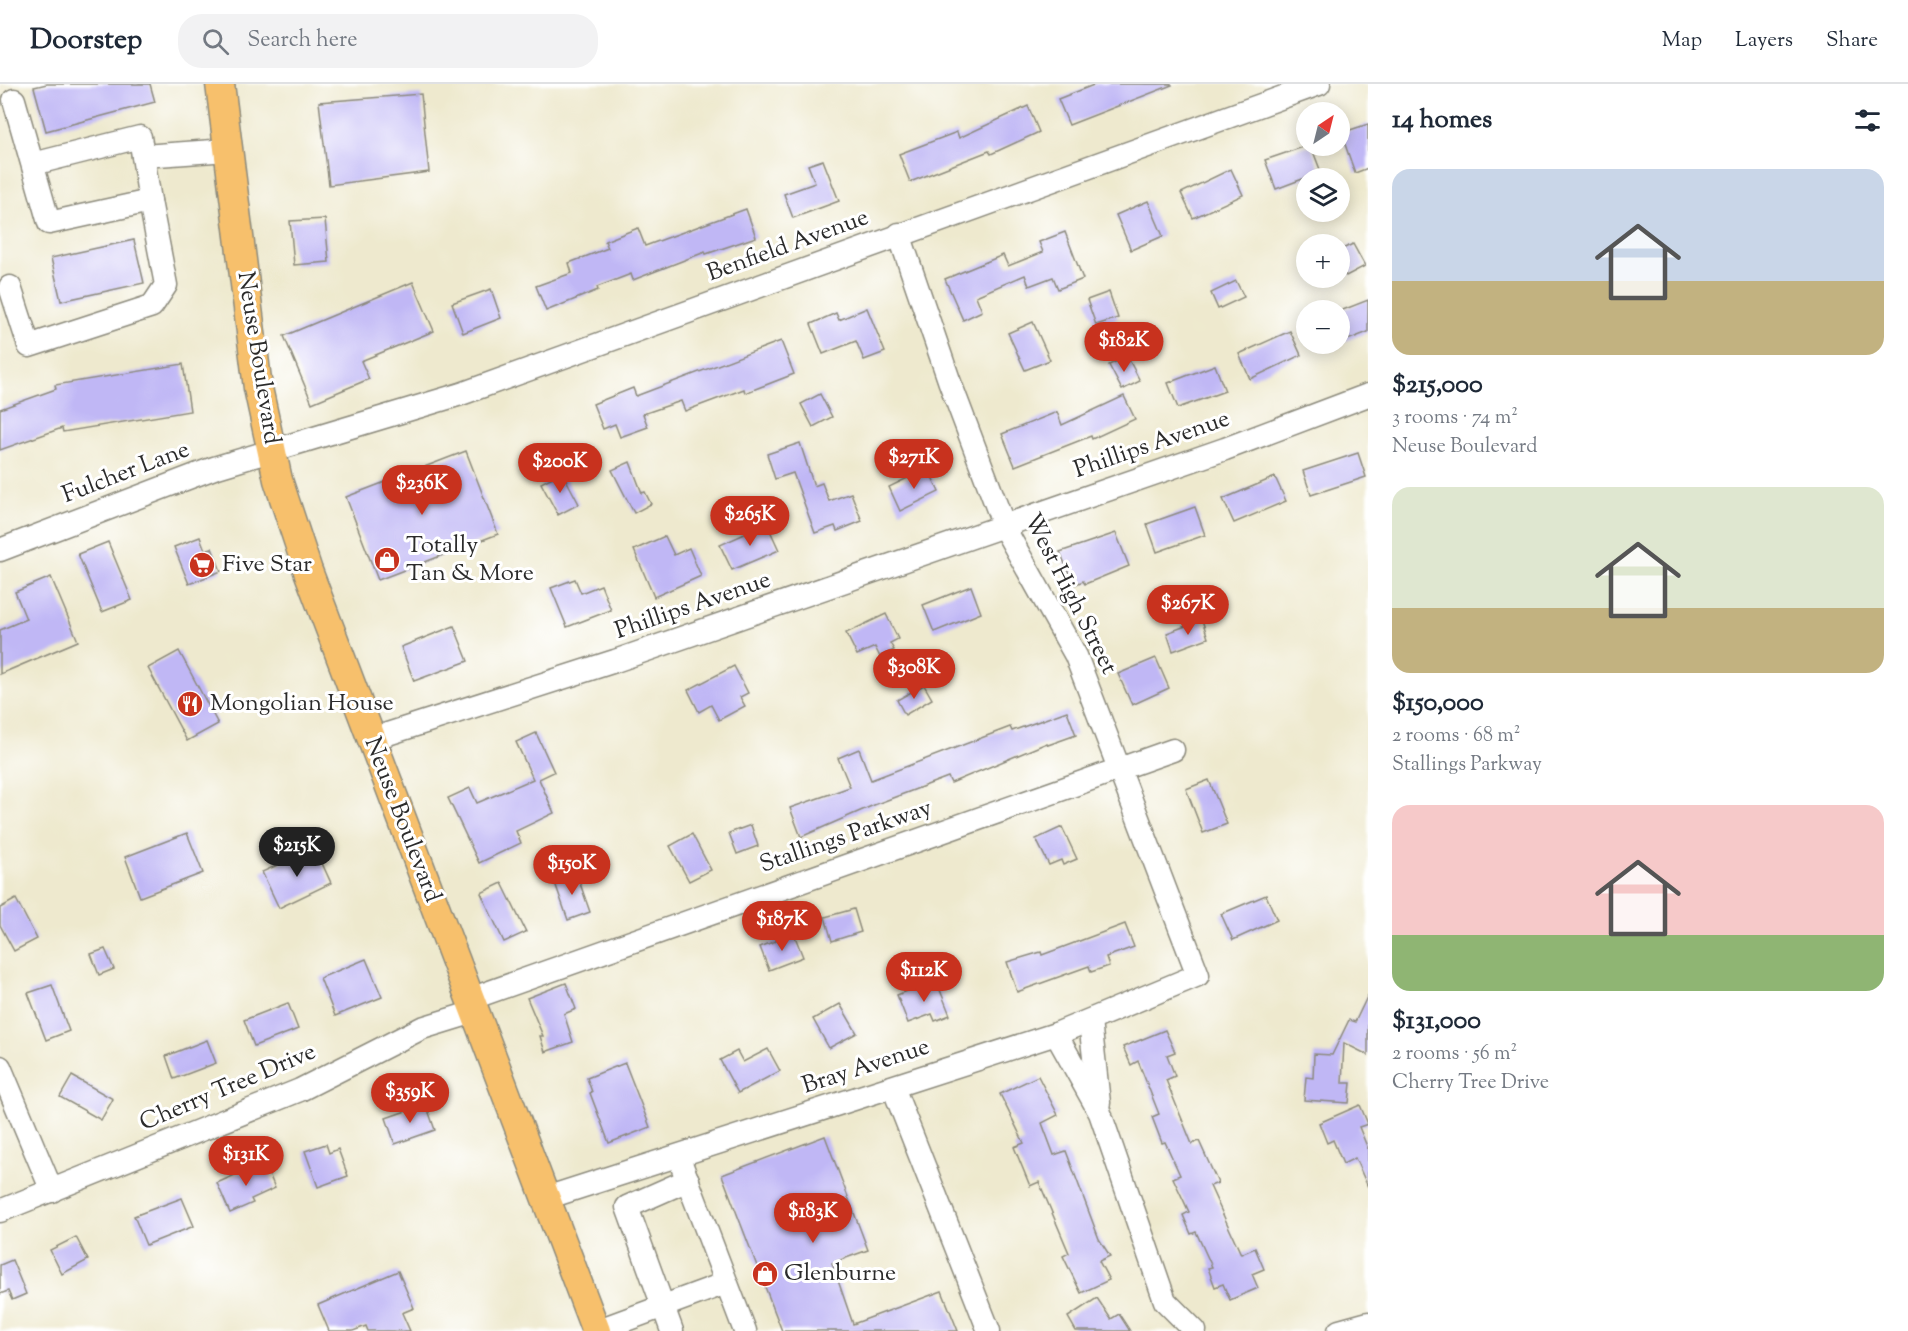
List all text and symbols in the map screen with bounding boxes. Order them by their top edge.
search box [178,14,598,68]
text: Doorstep [30,21,142,61]
icon: search [199,25,232,58]
text: Search here [247,25,358,57]
text: Map [1662,26,1702,56]
text: Layers [1735,26,1793,56]
text: Share [1826,26,1878,56]
north arrow [1296,102,1350,156]
map controls [1296,102,1350,354]
text: 14 homes [1392,102,1492,139]
icon: filters [1851,104,1884,137]
button: layers [1296,168,1350,222]
street label: Benfield Avenue [702,201,874,291]
icon: home [1584,208,1692,316]
button: + [1296,234,1350,288]
street label: Neuse Boulevard [228,269,289,447]
button: − [1296,300,1350,354]
pin: $182K [1082,322,1166,373]
text: $182K [1098,327,1150,356]
text: $215,000 [1392,367,1483,404]
street label: Phillips Avenue [1070,402,1234,488]
text: 3 rooms · 74 m² [1392,404,1518,433]
street label: Fulcher Lane [57,433,195,513]
text: Neuse Boulevard [1392,433,1538,462]
pin: $271K [872,439,956,490]
pin: $200K [518,443,602,494]
text: $271K [888,444,940,473]
text: $200K [532,448,588,477]
pin: $236K [380,465,464,516]
text: $236K [396,470,448,499]
pin: $265K [708,496,792,547]
text: $265K [724,501,776,530]
street label: West High Street [1015,508,1125,680]
icon: home [1584,526,1692,634]
place label: Totally Tan & More [406,529,534,591]
shop icon: Totally Tan & More [372,545,402,575]
place label: Five Star [222,548,312,582]
supermarket icon: Five Star [187,550,217,580]
street label: Phillips Avenue [611,563,775,649]
pin: $267K [1146,585,1230,636]
text: $267K [1161,590,1215,619]
pin: $308K [872,649,956,700]
text: $308K [887,654,941,683]
text: $150,000 [1392,685,1484,722]
place label: Mongolian House [210,687,394,721]
restaurant icon: Mongolian House [175,689,205,719]
text: 2 rooms · 68 m² [1392,722,1520,751]
street label: Neuse Boulevard [355,732,449,908]
text: Stallings Parkway [1392,751,1542,780]
street label: Stallings Parkway [755,792,937,882]
pin: $215K [255,827,339,878]
text: $215K [273,832,321,861]
icon: home [1584,844,1692,952]
pin: $150K [530,845,614,896]
text: $150K [547,850,597,879]
pin: $187K [740,901,824,952]
text: $187K [756,906,808,935]
pin: $112K [882,952,966,1003]
text: $112K [900,957,948,986]
text: $131,000 [1392,1003,1481,1040]
street label: Bray Avenue [798,1030,934,1104]
street label: Cherry Tree Drive [135,1036,321,1140]
text: 2 rooms · 56 m² [1392,1040,1517,1069]
text: Cherry Tree Drive [1392,1069,1549,1098]
pin: $359K [368,1073,452,1124]
text: $359K [385,1078,435,1107]
pin: $131K [204,1136,288,1187]
text: $131K [223,1141,269,1170]
pin: $183K [771,1193,855,1244]
text: $183K [788,1198,838,1227]
place label: Glenburne [784,1257,896,1291]
shop icon: Glenburne [750,1259,780,1289]

